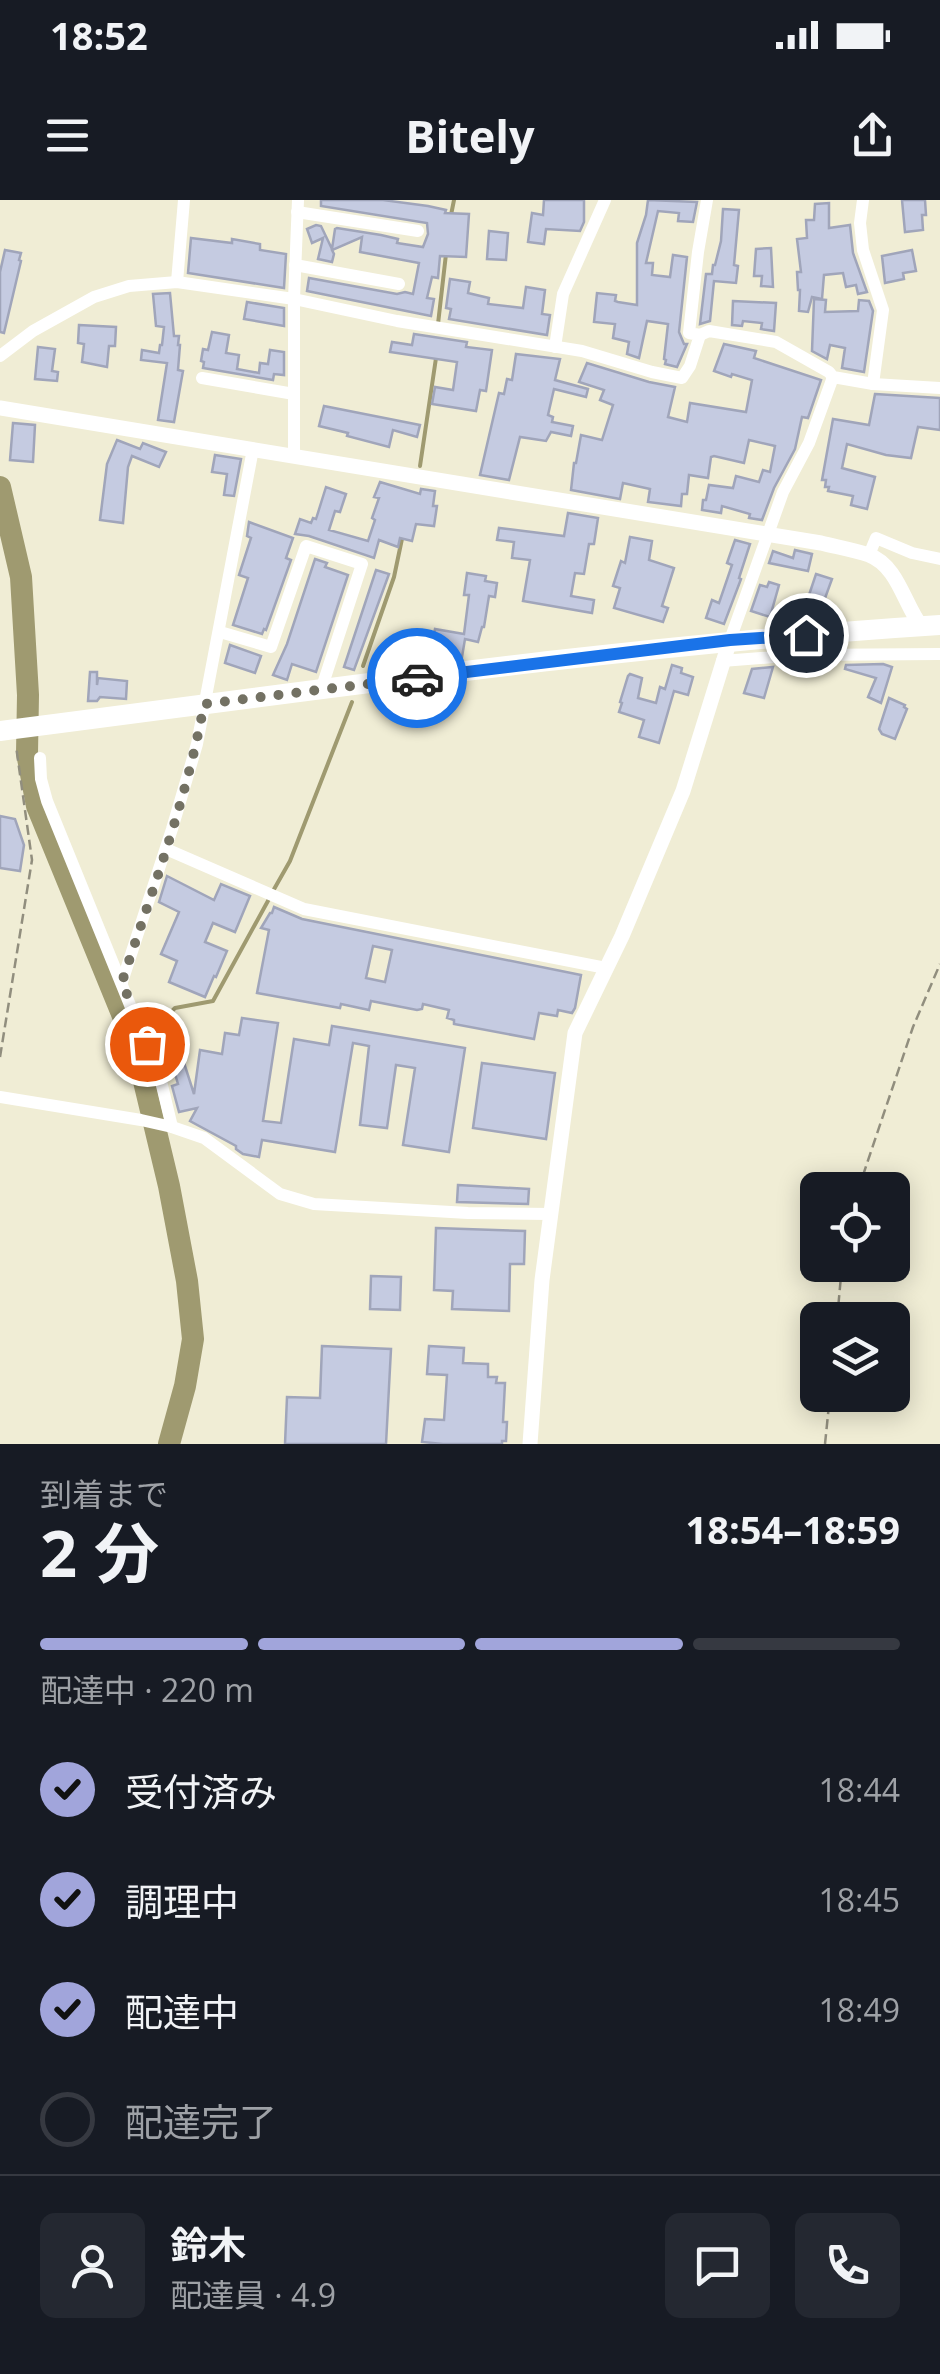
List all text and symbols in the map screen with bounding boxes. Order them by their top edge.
text: 18:52 [50,9,148,61]
text: Bitely [405,105,535,166]
icon: menu [40,108,95,163]
icon: share [845,108,900,163]
pin [764,593,849,678]
icon: home [779,608,834,663]
courier [367,628,467,728]
icon: car [390,651,445,706]
pin [105,1002,190,1087]
icon: bag [120,1017,175,1072]
map controls [800,1172,910,1412]
button: locate [800,1172,910,1282]
button: layers [800,1302,910,1412]
text: 到着まで [40,1472,168,1515]
text: 18:54–18:59 [686,1503,900,1555]
text: 2 分 [40,1508,159,1596]
text: 配達中 · 220 m [40,1668,254,1711]
icon: check [40,1762,95,1817]
text: 受付済み [125,1765,277,1817]
text: 18:44 [818,1768,900,1811]
icon: check [40,1872,95,1927]
text: 調理中 [125,1875,239,1927]
text: 18:45 [818,1878,900,1921]
icon: check [40,1982,95,2037]
text: 配達中 [125,1985,239,2037]
text: 18:49 [818,1988,900,2031]
text: 配達完了 [125,2095,277,2147]
button: person [40,2213,145,2318]
button: chat [665,2213,770,2318]
button: phone [795,2213,900,2318]
text: 鈴木 [170,2218,246,2270]
text: 配達員 · 4.9 [170,2273,336,2316]

